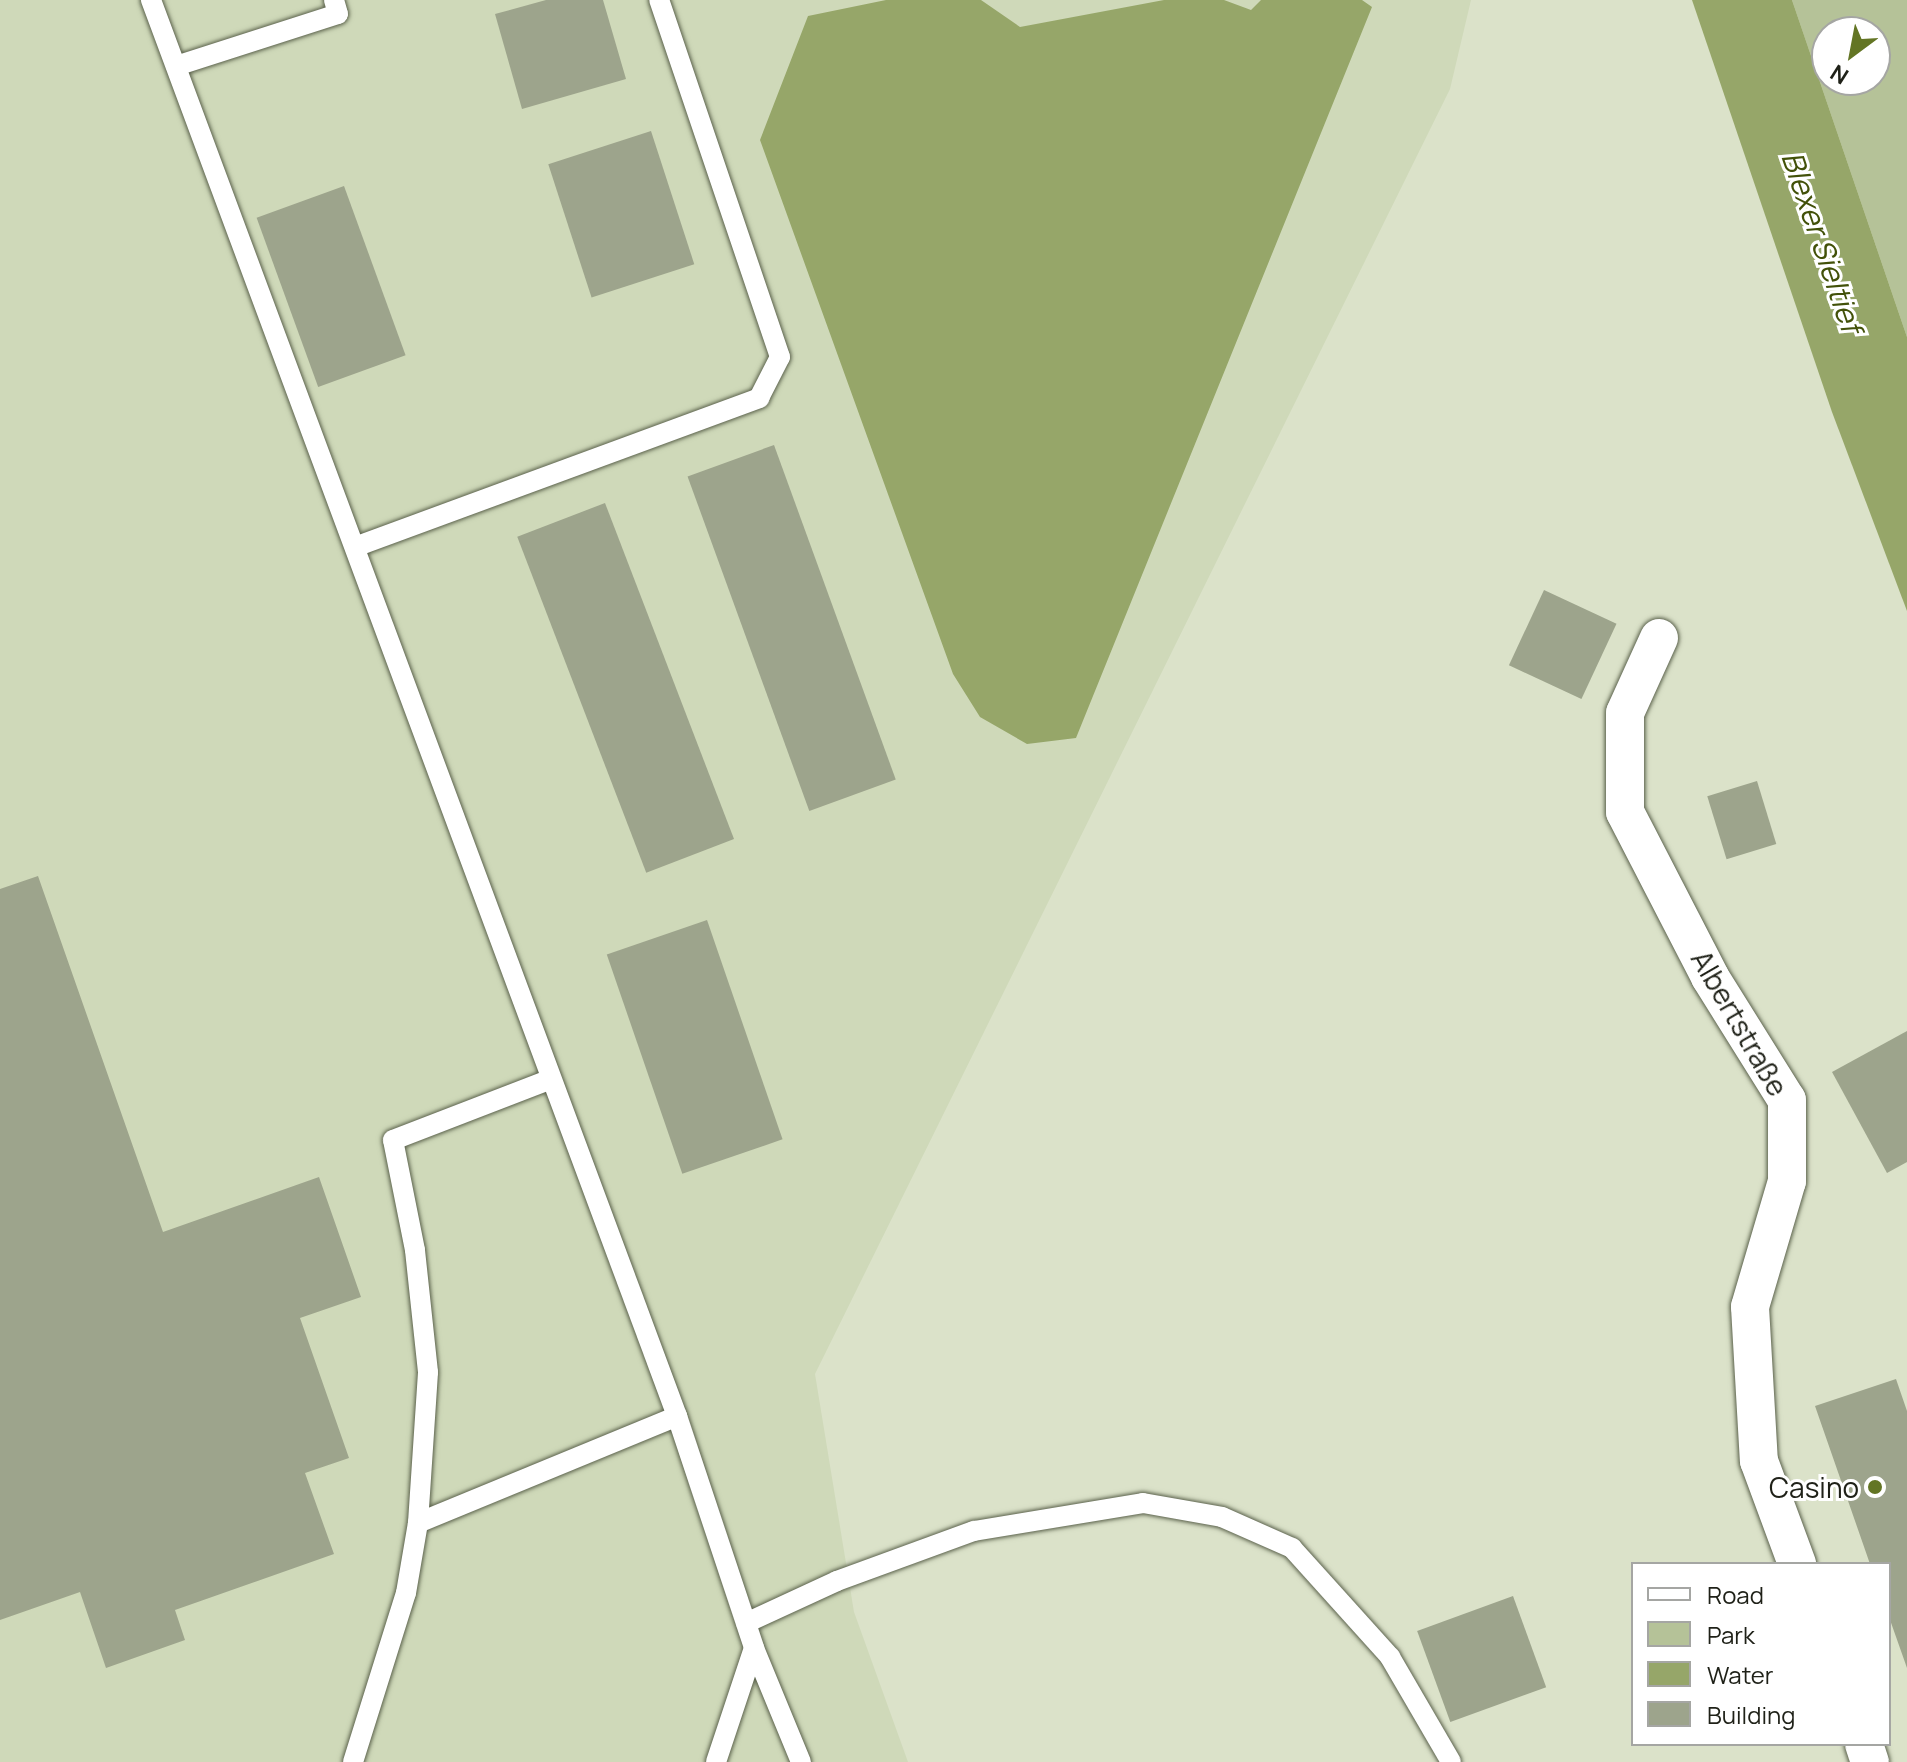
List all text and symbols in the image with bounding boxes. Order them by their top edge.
north arrow [1811,16,1891,96]
text: N [1825,58,1854,92]
water label: Blexer Sieltief [1774,147,1870,337]
street label: Albertstraße [1685,944,1795,1102]
place label: Casino [1769,1470,1859,1504]
marker: Casino [1866,1478,1884,1496]
legend [1631,1562,1891,1746]
text: Road [1707,1578,1764,1611]
text: Park [1707,1618,1755,1651]
text: Water [1707,1658,1774,1691]
text: Building [1707,1698,1795,1731]

